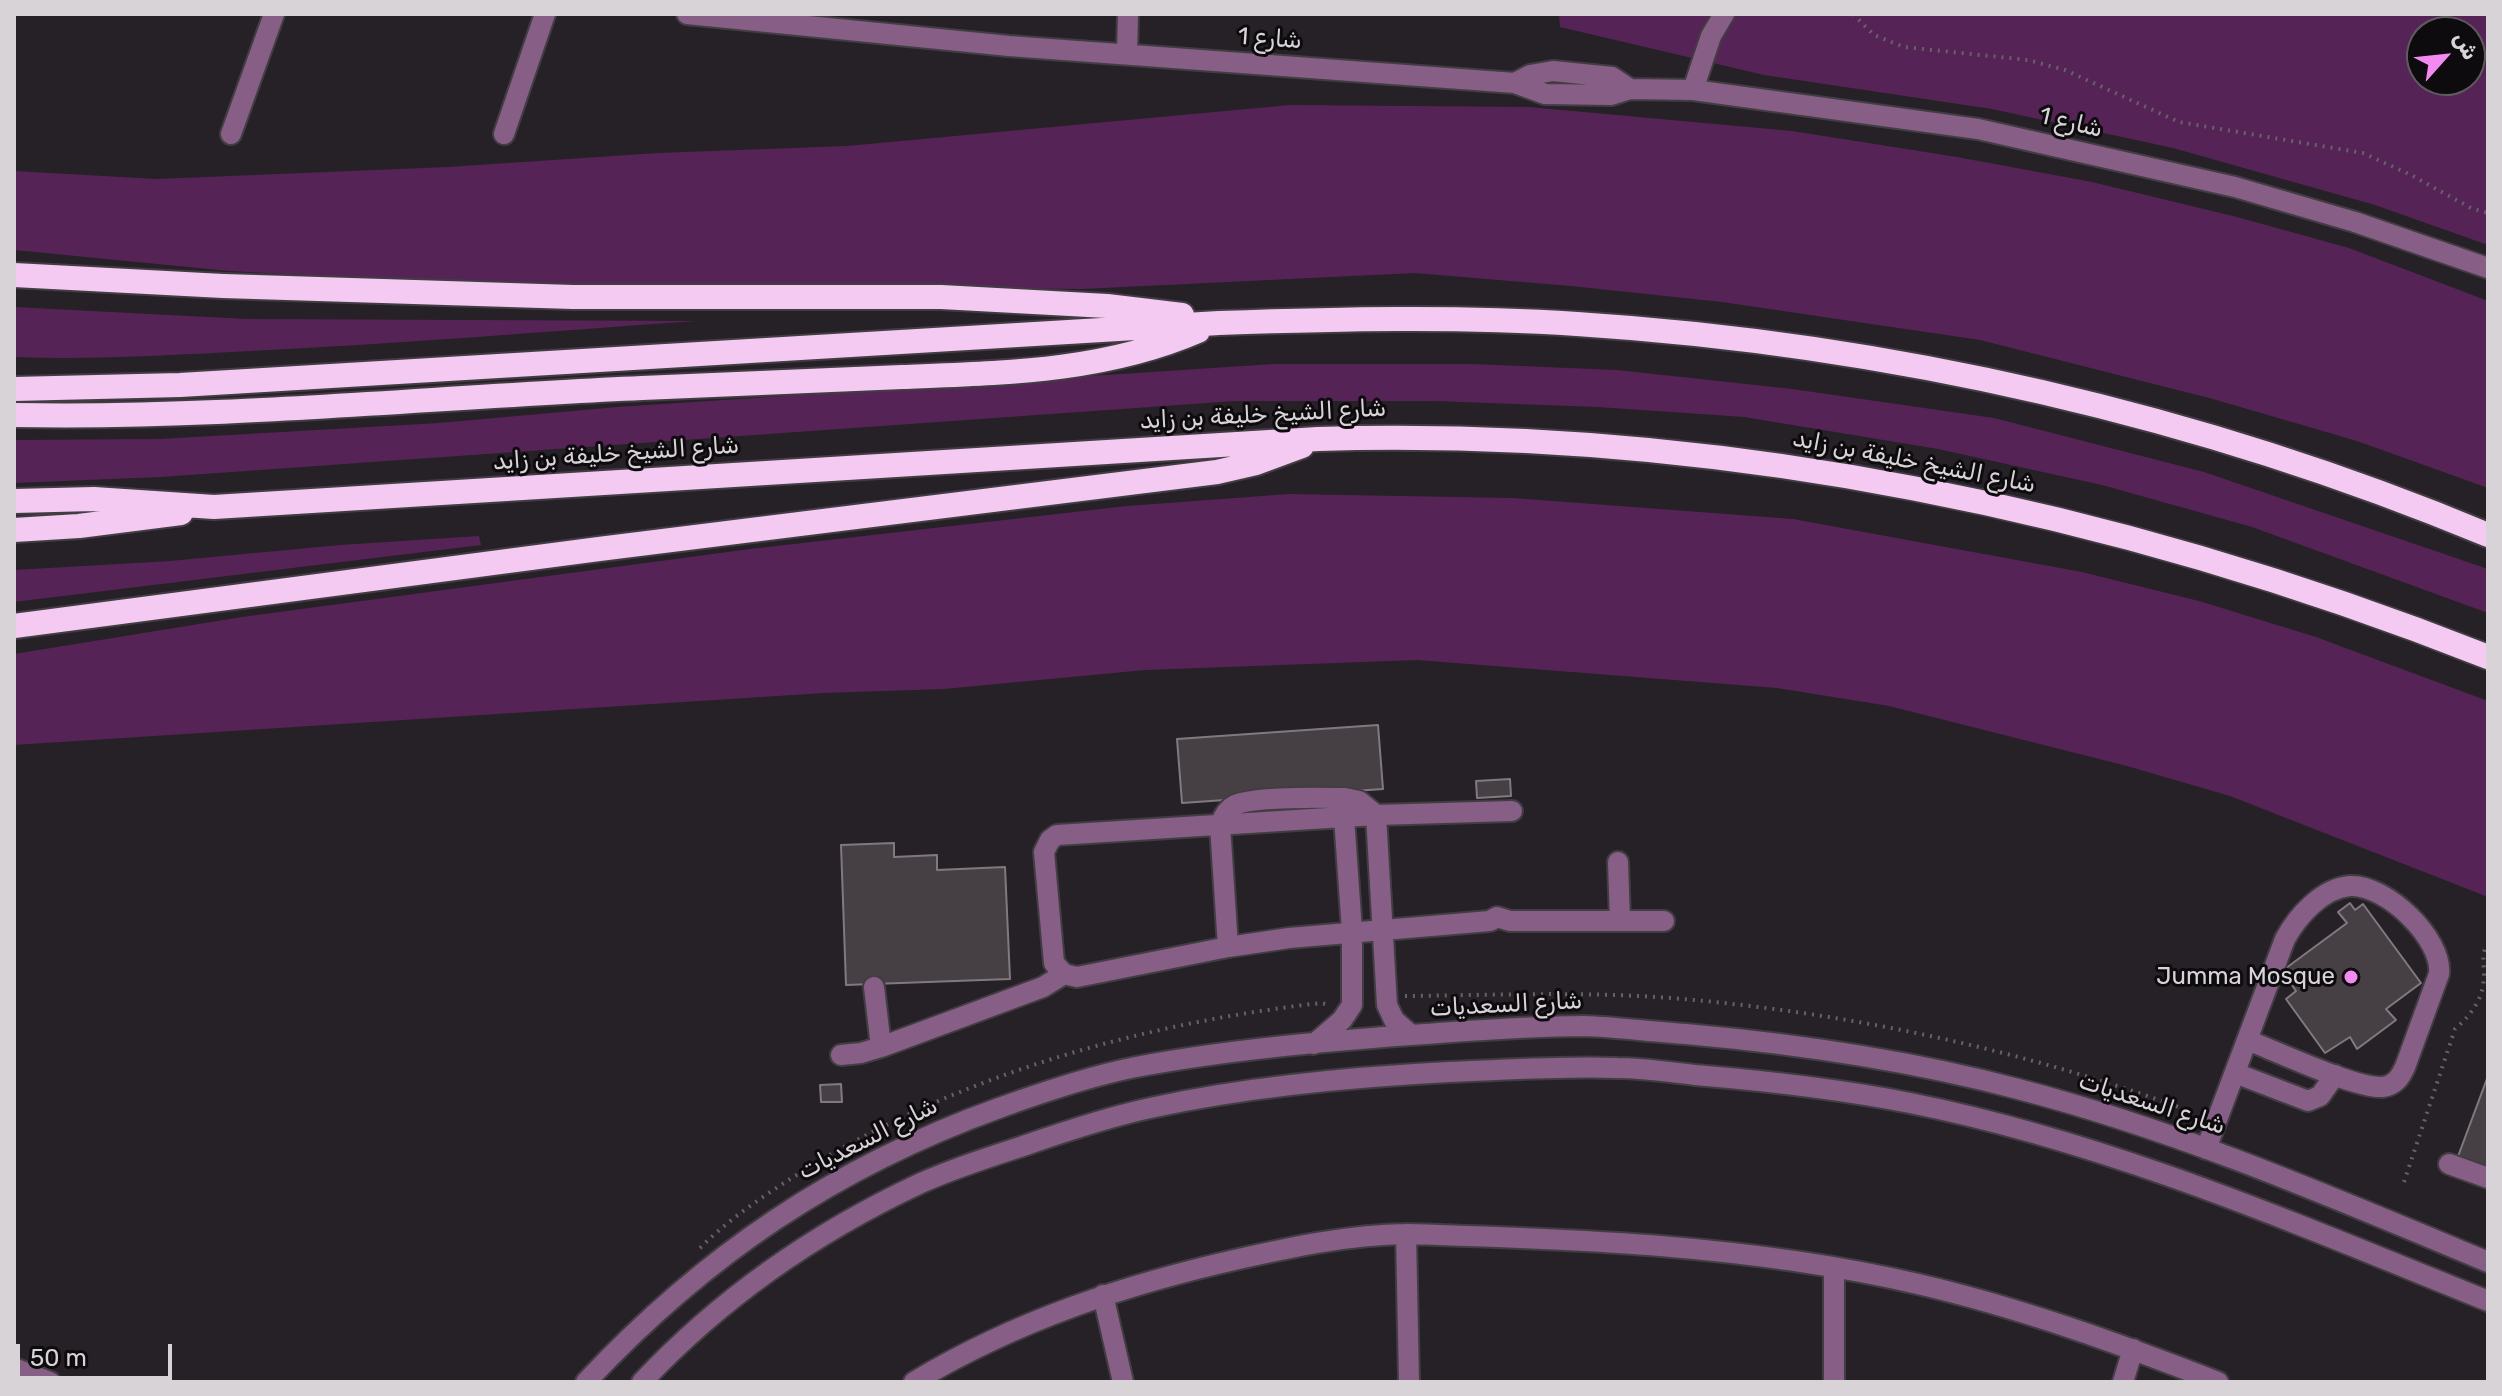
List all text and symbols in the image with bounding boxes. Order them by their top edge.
north arrow [2406,16,2486,96]
street label: شارع 1 [1237,22,1303,56]
text: ش [2448,27,2484,64]
street label: شارع 1 [2037,102,2105,144]
street label: شارع الشيخ خليفة بن زايد [1139,394,1387,436]
street label: شارع الشيخ خليفة بن زايد [1790,424,2038,500]
street label: شارع الشيخ خليفة بن زايد [492,431,740,477]
place label: Jumma Mosque [2156,963,2335,991]
marker: Jumma Mosque [2342,968,2360,986]
street label: شارع السعديات [1429,987,1583,1023]
street label: شارع السعديات [2075,1067,2229,1141]
street label: شارع السعديات [793,1092,943,1186]
scale bar [20,1328,176,1378]
text: 50 m [30,1344,87,1372]

